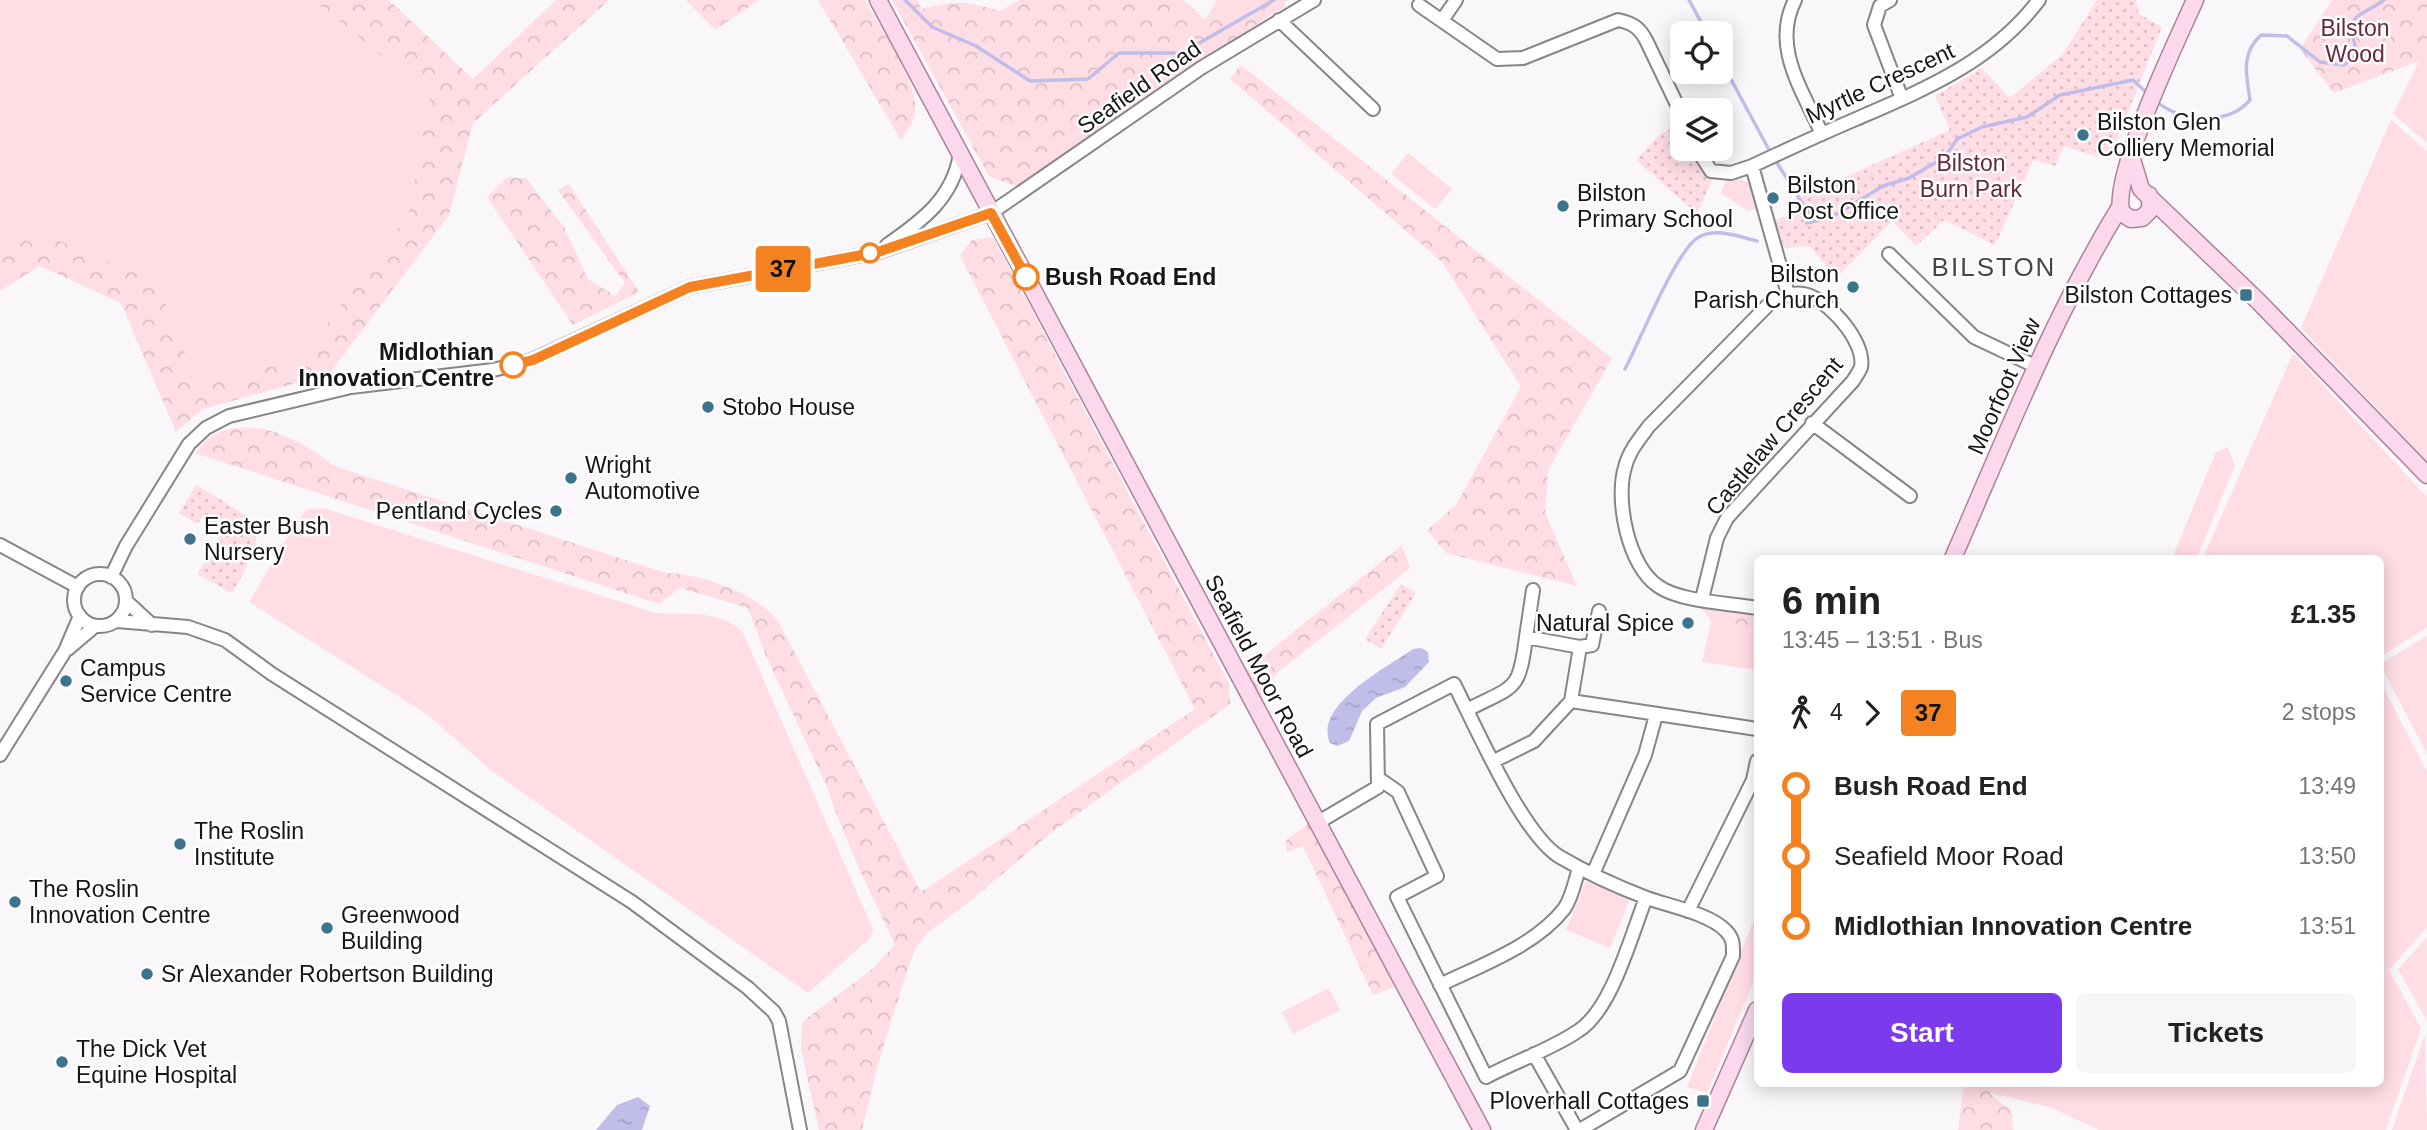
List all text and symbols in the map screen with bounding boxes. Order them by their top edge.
park label: Bilston Wood [2320,15,2390,67]
map controls [1670,21,1733,161]
button: locate [1670,21,1733,84]
street label: Seafield Road [1072,35,1206,139]
street label: Myrtle Crescent [1802,37,1959,129]
button: layers [1670,98,1733,161]
place label: Bilston Glen Colliery Memorial [2097,109,2275,161]
marker: Bilston Glen Colliery Memorial [2075,127,2091,143]
park label: Bilston Burn Park [1920,150,2023,202]
place label: Bilston Post Office [1787,172,1899,224]
place label: Bilston Primary School [1577,180,1733,232]
marker: Bilston Post Office [1765,190,1781,206]
marker: Bilston Primary School [1555,198,1571,214]
unlabelled marker [860,243,880,263]
line badge: 37 [752,246,814,292]
district label: BILSTON [1932,252,2056,282]
text: 37 [770,255,796,282]
place label: Bilston Parish Church [1693,261,1839,313]
marker: Bush Road End [1013,264,1039,290]
place label: Bush Road End [1045,264,1216,290]
marker: Bilston Parish Church [1845,279,1861,295]
place label: Bilston Cottages [2065,282,2232,308]
marker: Bilston Cottages [2238,287,2254,303]
street label: Moorfoot View [1962,313,2046,458]
place label: Midlothian Innovation Centre [298,339,494,391]
street label: Castlelaw Crescent [1700,351,1848,520]
marker: Midlothian Innovation Centre [500,352,526,378]
place label: Stobo House [722,394,855,420]
marker: Stobo House [700,399,716,415]
place label: Wright Automotive [585,452,700,504]
marker: Wright Automotive [563,470,579,486]
place label: Pentland Cycles [376,498,542,524]
marker: Pentland Cycles [548,503,564,519]
place label: Easter Bush Nursery [204,513,329,565]
marker: Easter Bush Nursery [182,531,198,547]
street label: Seafield Moor Road [1200,570,1318,762]
text: 6 min [1782,580,1881,622]
text: £1.35 [2291,599,2356,629]
place label: Natural Spice [1536,610,1674,636]
marker: Natural Spice [1680,615,1696,631]
text: 13:45 – 13:51 · Bus [1782,627,1983,653]
place label: Campus Service Centre [80,655,232,707]
marker: Campus Service Centre [58,673,74,689]
icon: walk [1782,694,1820,732]
icon: forward [1853,694,1891,732]
text: 4 [1830,699,1843,725]
text: 37 [1915,699,1942,726]
text: 2 stops [2282,699,2356,725]
text: Bush Road End [1834,771,2028,801]
text: 13:49 [2298,773,2356,799]
place label: The Roslin Institute [194,818,304,870]
marker: The Roslin Institute [172,836,188,852]
text: Seafield Moor Road [1834,841,2064,871]
text: 13:50 [2298,843,2356,869]
place label: The Roslin Innovation Centre [29,876,211,928]
marker: The Roslin Innovation Centre [7,894,23,910]
place label: Greenwood Building [341,902,460,954]
text: Midlothian Innovation Centre [1834,911,2192,941]
text: 13:51 [2298,913,2356,939]
marker: Greenwood Building [319,920,335,936]
place label: Sr Alexander Robertson Building [161,961,493,987]
marker: Sr Alexander Robertson Building [139,966,155,982]
button: Start [1782,993,2062,1073]
button: Tickets [2076,993,2356,1073]
place label: The Dick Vet Equine Hospital [76,1036,237,1088]
marker: The Dick Vet Equine Hospital [54,1054,70,1070]
place label: Ploverhall Cottages [1490,1088,1689,1114]
marker: Ploverhall Cottages [1695,1093,1711,1109]

